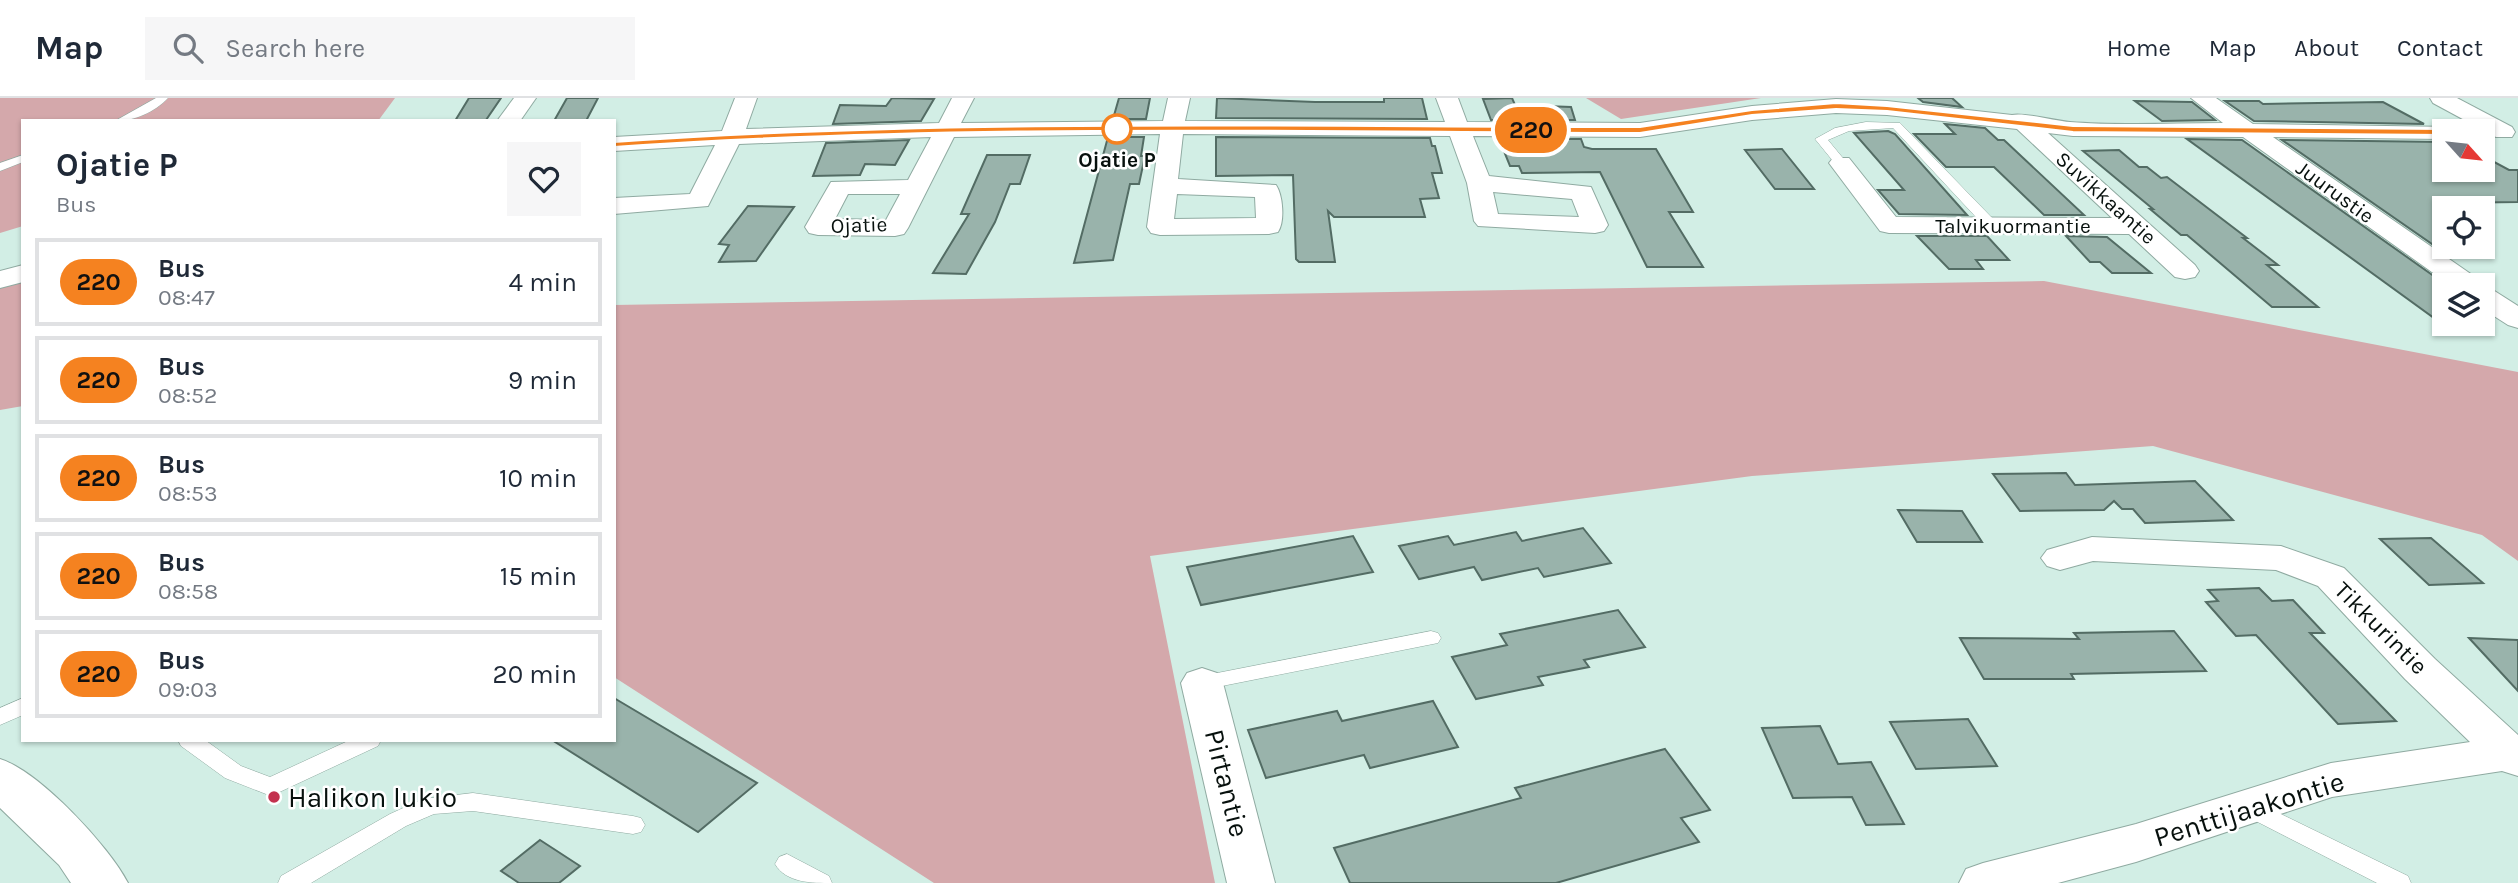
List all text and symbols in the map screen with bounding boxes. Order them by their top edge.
search box [145,17,635,80]
text: Map [35,29,103,67]
icon: search [169,29,207,67]
text: Search here [225,33,365,64]
text: Home [2107,34,2171,62]
text: Map [2209,34,2256,62]
text: About [2294,34,2359,62]
text: Contact [2397,34,2483,62]
line badge: 220 [1491,107,1571,153]
marker: Ojatie P [1102,114,1132,144]
text: 220 [1509,116,1553,144]
north arrow [2432,119,2496,182]
map controls [2432,119,2495,336]
button: heart [507,142,581,216]
text: Ojatie P [56,146,178,184]
street label: Suvikkaantie [2051,147,2161,249]
place label: Ojatie P [1078,148,1156,172]
street label: Juurustie [2291,156,2379,228]
text: Bus [56,191,96,218]
button: locate [2432,196,2495,259]
street label: Ojatie [830,212,888,238]
street label: Talvikuormantie [1935,214,2091,238]
text: Bus [158,253,205,284]
text: 4 min [509,267,577,298]
text: 220 [76,268,121,296]
button: layers [2432,273,2495,336]
text: 08:47 [158,284,215,311]
text: Bus [158,351,205,382]
text: 9 min [508,365,577,396]
text: 220 [76,366,121,394]
text: 08:52 [158,382,217,409]
text: Bus [158,449,205,480]
text: 10 min [499,463,577,494]
text: 220 [76,464,121,492]
text: 08:53 [158,480,218,507]
text: Bus [158,547,205,578]
text: 15 min [500,561,577,592]
text: 220 [76,562,121,590]
street label: Tikkurintie [2329,576,2433,680]
text: 08:58 [158,578,218,605]
text: Bus [158,645,205,676]
text: 20 min [493,659,577,690]
text: 220 [76,660,121,688]
text: 09:03 [158,676,218,703]
street label: Pirtantie [1198,726,1256,840]
street label: Penttijaakontie [2150,764,2348,854]
place label: Halikon lukio [288,781,457,814]
marker: Halikon lukio [266,789,282,805]

